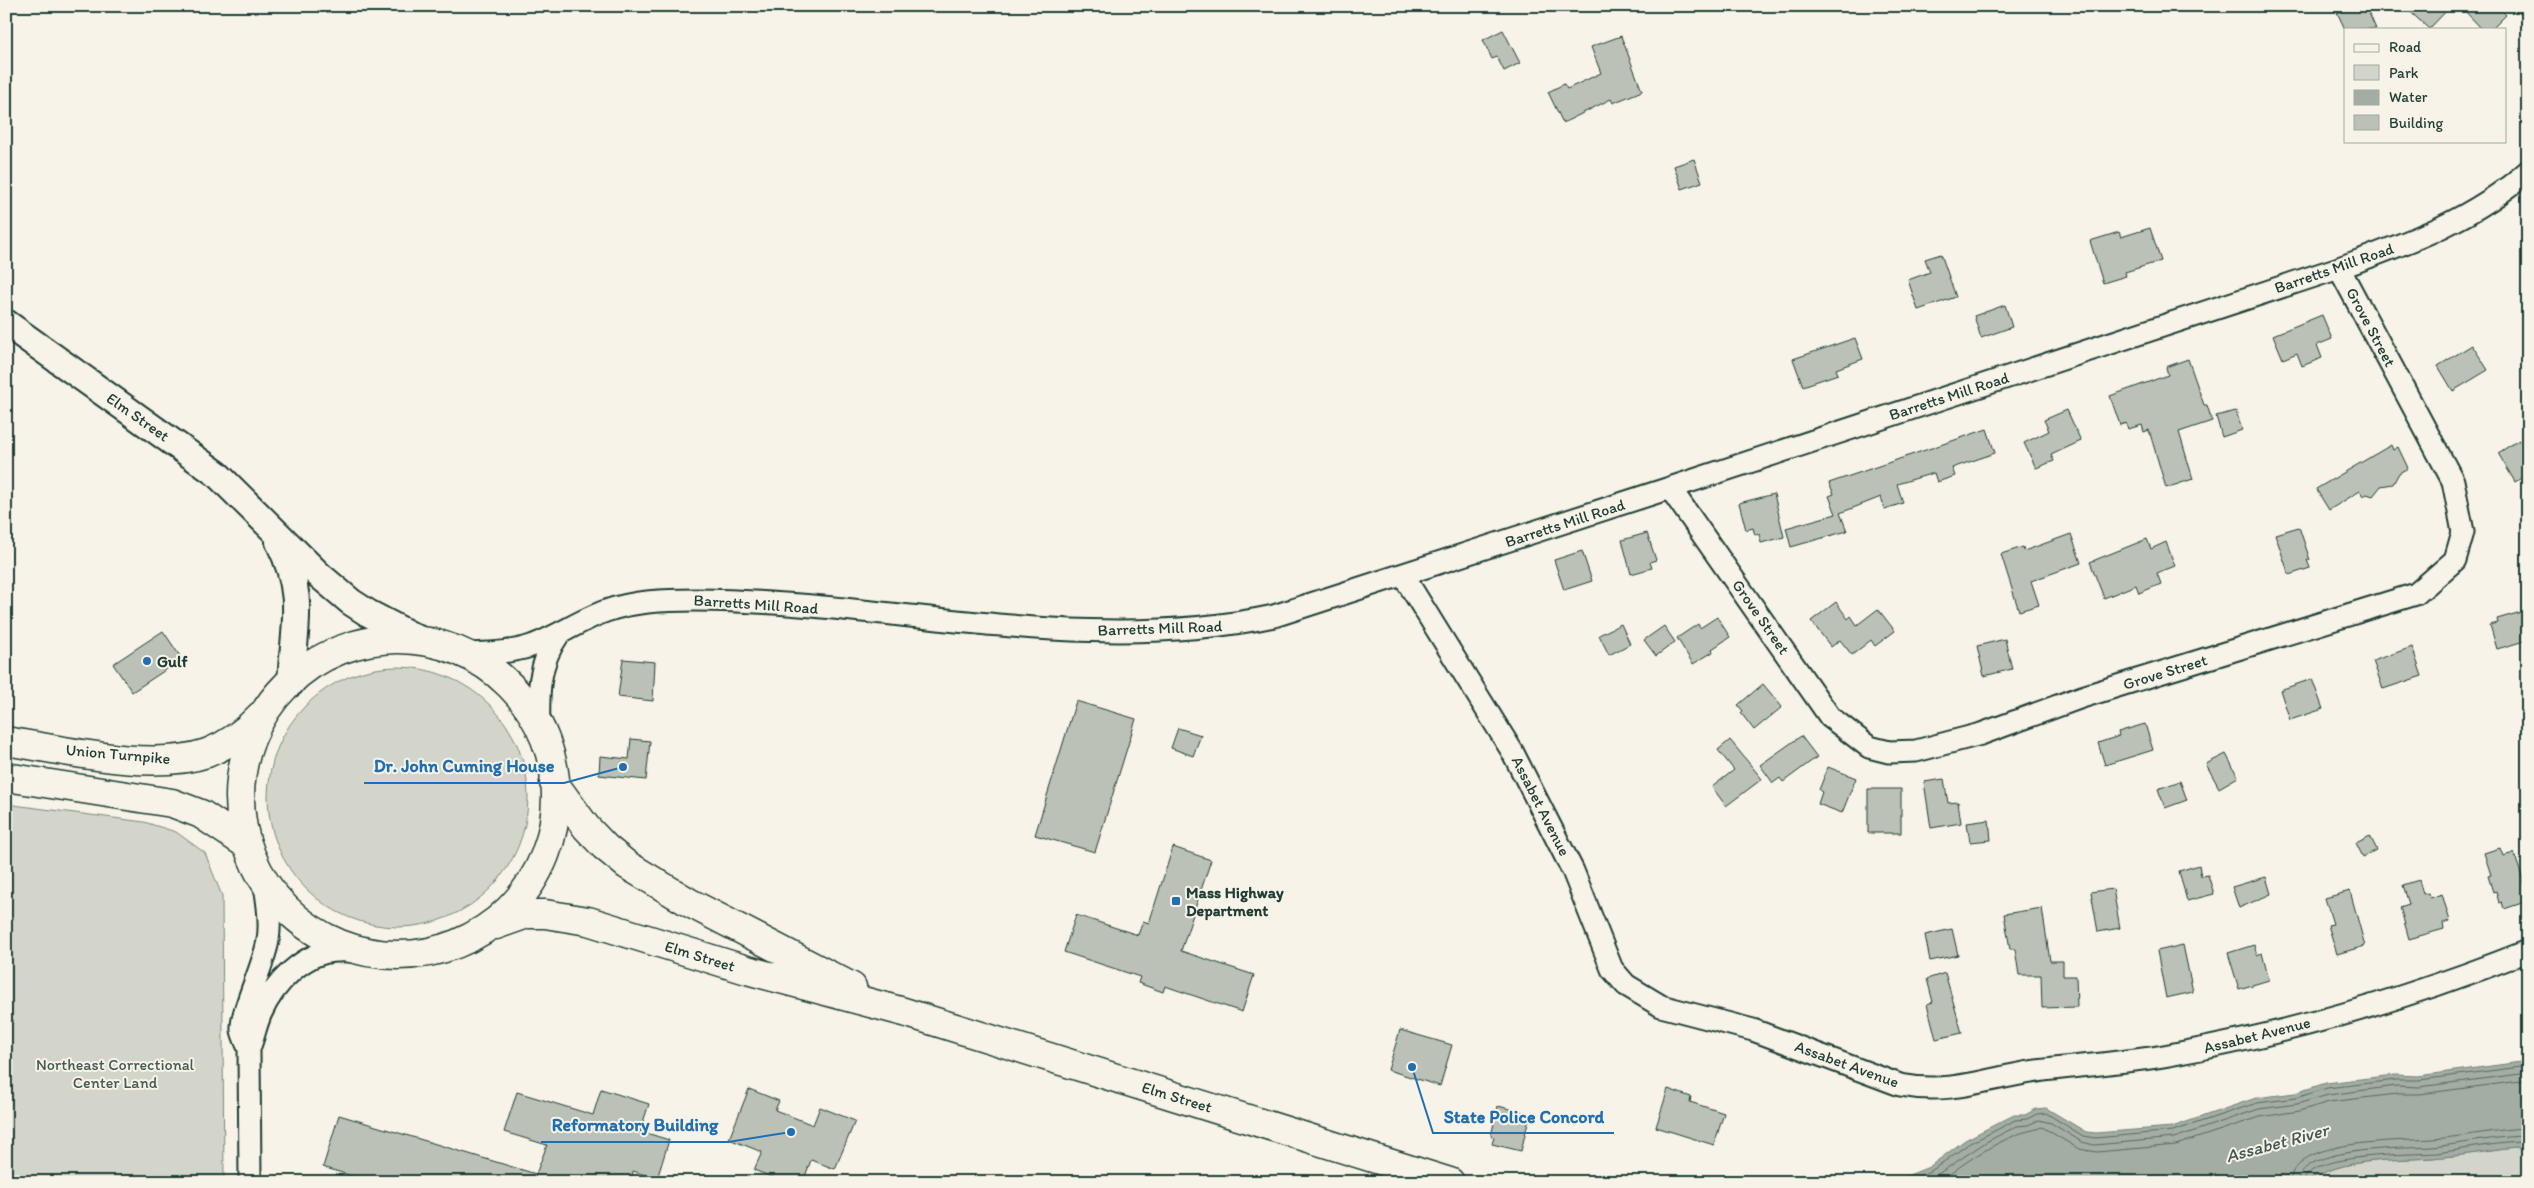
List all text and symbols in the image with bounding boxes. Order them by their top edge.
legend [2344,28,2506,142]
text: Road [2389,38,2422,56]
text: Park [2389,64,2419,82]
text: Water [2389,88,2428,106]
text: Building [2389,114,2443,132]
street label: Barretts Mill Road [2272,239,2396,297]
street label: Grove Street [2342,284,2400,370]
street label: Barretts Mill Road [1887,368,2012,424]
street label: Elm Street [103,388,173,446]
street label: Barretts Mill Road [1503,495,1628,551]
street label: Grove Street [1728,576,1794,658]
street label: Barretts Mill Road [693,590,819,618]
street label: Barretts Mill Road [1097,616,1223,640]
street label: Grove Street [2121,650,2209,694]
place label: Gulf [157,652,188,671]
marker: Gulf [141,655,153,667]
street label: Union Turnpike [65,740,171,768]
callout: Dr. John Cuming House [364,750,564,783]
street label: Assabet Avenue [1508,753,1574,859]
text: Dr. John Cuming House [374,755,555,777]
place label: Mass Highway Department [1186,883,1284,921]
marker: Mass Highway Department [1170,895,1182,907]
street label: Elm Street [663,936,737,976]
street label: Assabet Avenue [2202,1013,2312,1057]
street label: Assabet Avenue [1792,1036,1902,1092]
park label: Northeast Correctional Center Land [36,1055,195,1092]
street label: Elm Street [1140,1077,1214,1117]
callout: State Police Concord [1433,1100,1614,1133]
text: State Police Concord [1444,1106,1605,1128]
callout: Reformatory Building [541,1109,728,1142]
text: Reformatory Building [552,1114,719,1136]
water label: Assabet River [2223,1118,2332,1167]

